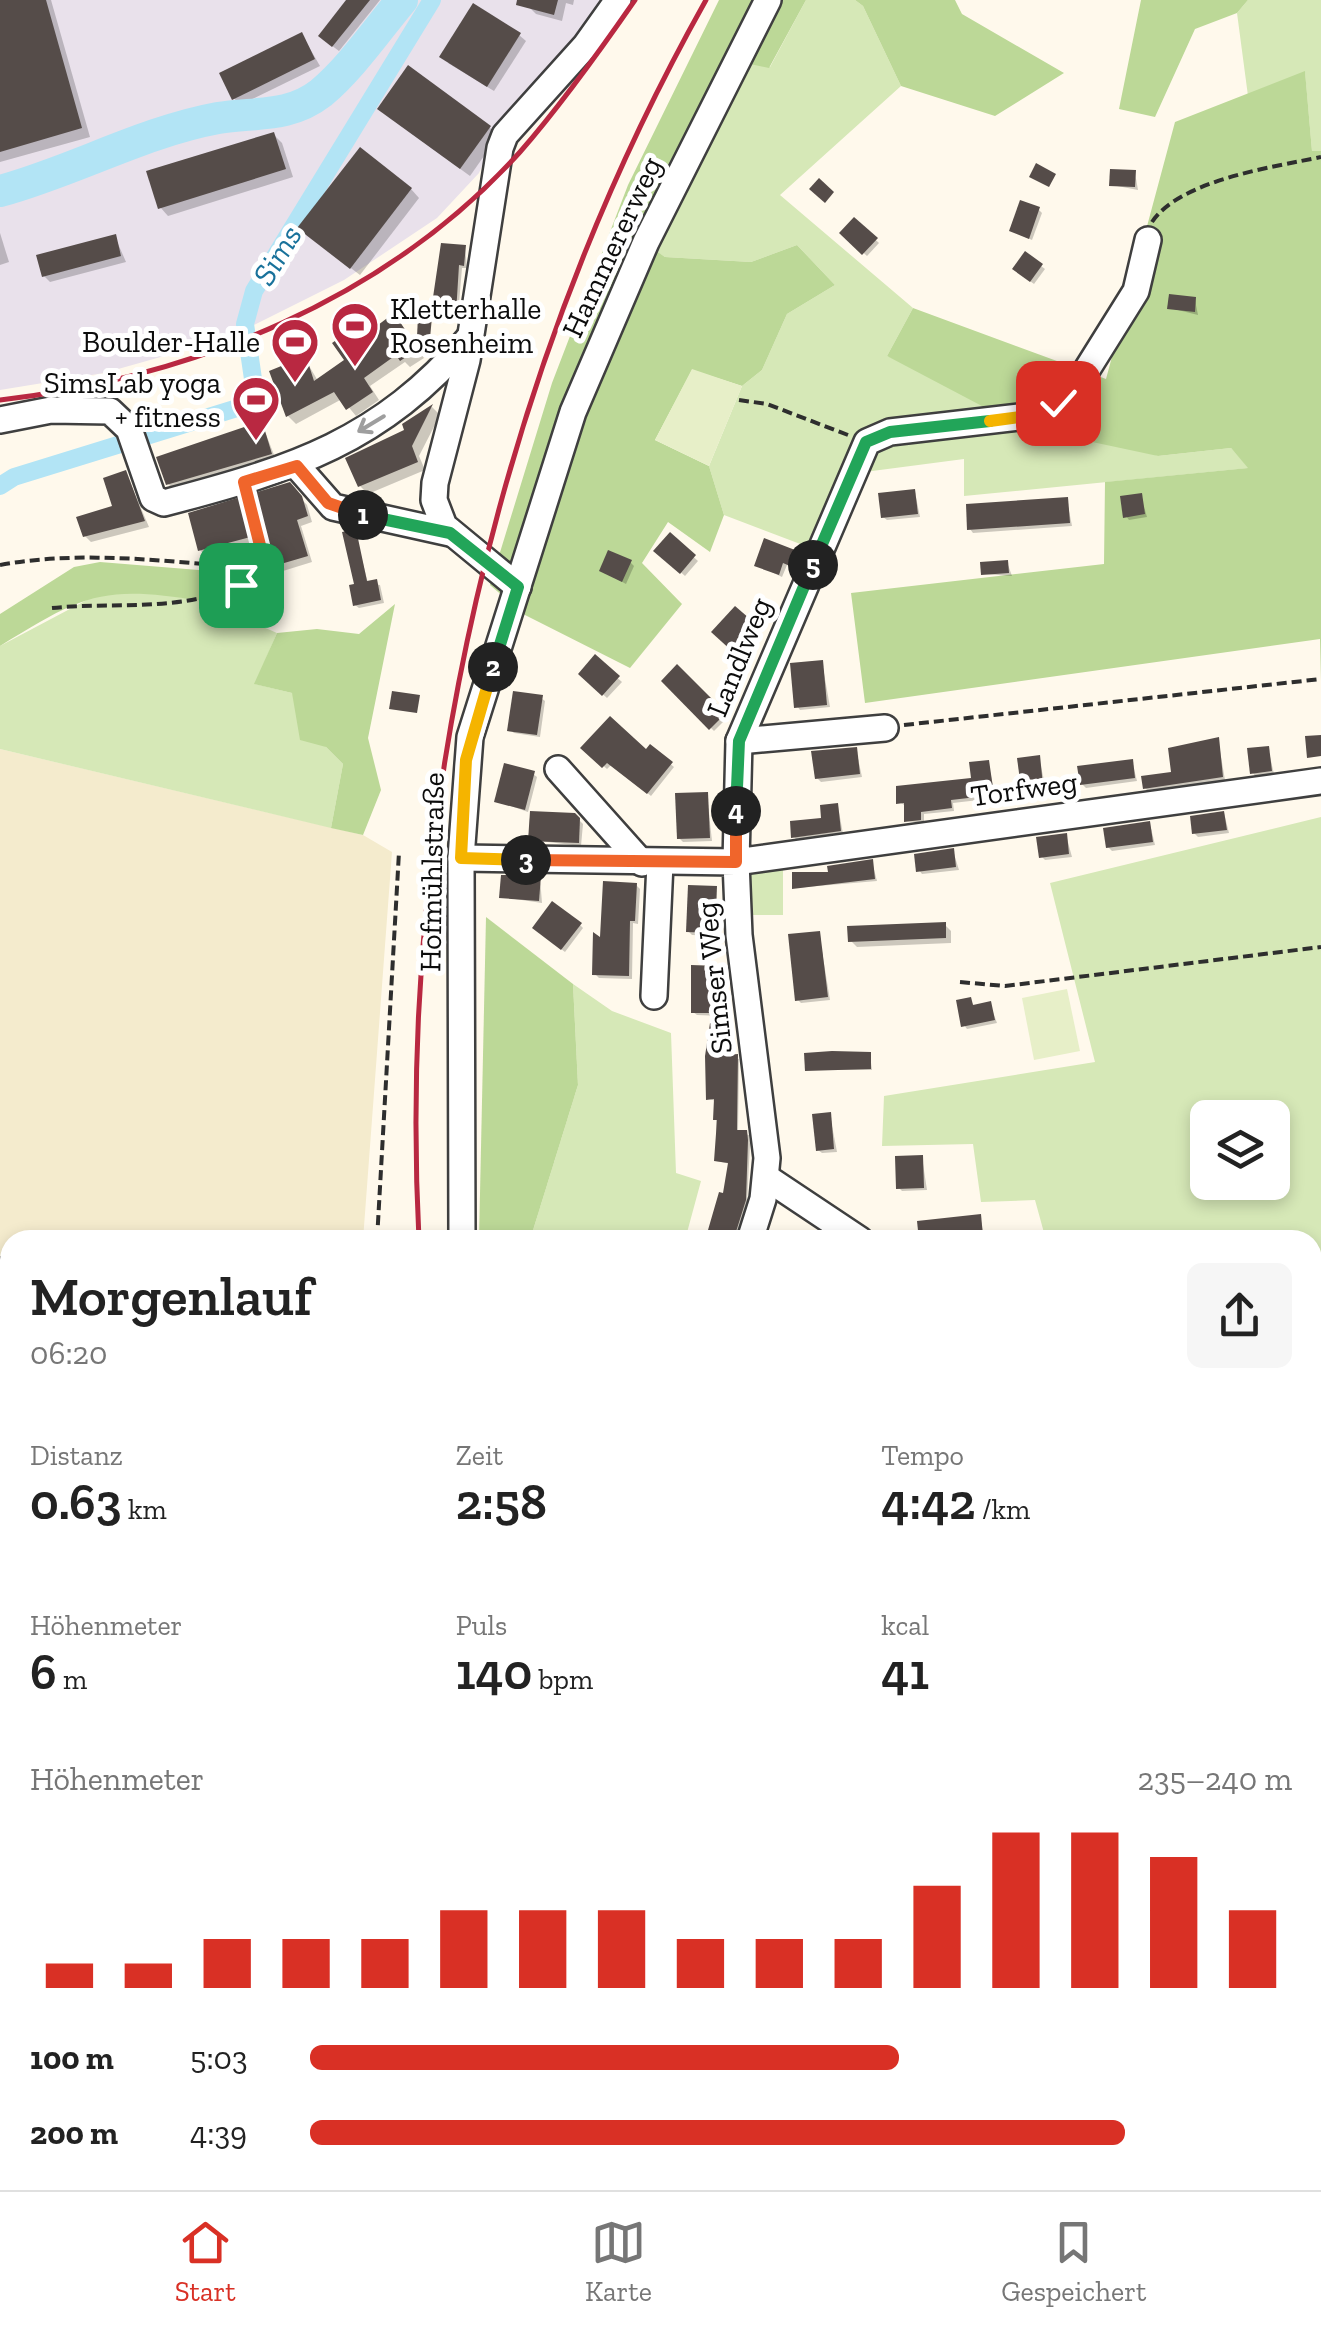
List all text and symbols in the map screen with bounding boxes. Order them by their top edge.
street label: Hammererweg [554,151,670,343]
water label: Sims [244,218,310,292]
place label: Kletterhalle Rosenheim [390,291,541,361]
sports icon: Kletterhalle Rosenheim [329,300,381,368]
sports icon: Boulder-Halle [269,316,321,384]
place label: Boulder-Halle [82,324,260,360]
pin [1016,361,1101,446]
place label: SimsLab yoga + fitness [44,365,221,435]
sports icon: SimsLab yoga + fitness [230,374,282,442]
icon: check [1031,376,1086,431]
one-way arrow [357,414,386,434]
pin: 1 [338,490,388,540]
text: 1 [357,498,369,531]
pin: 5 [788,540,838,590]
pin [199,543,284,628]
text: 5 [806,548,820,581]
icon: arrive [214,558,269,613]
street label: Landlweg [699,592,779,722]
pin: 2 [468,642,518,692]
text: 2 [485,650,501,683]
street label: Torfweg [968,764,1080,814]
street label: Hofmühlstraße [412,772,452,972]
pin: 4 [711,786,761,836]
text: 4 [728,794,744,827]
pin: 3 [501,835,551,885]
text: 3 [519,843,533,876]
street label: Simser Weg [688,900,740,1056]
map controls [1190,1100,1290,1200]
button: layers [1190,1100,1290,1200]
text: Morgenlauf [30,1263,312,1329]
button: share [1187,1263,1292,1368]
text: 06:20 [30,1334,108,1372]
text: Distanz [30,1439,123,1472]
text: Zeit [456,1439,503,1472]
text: Tempo [881,1439,964,1472]
text: 0.63 [30,1472,122,1532]
text: 2:58 [456,1472,547,1532]
text: 4:42 [881,1472,976,1532]
text: km [122,1493,167,1526]
text: /km [976,1493,1030,1526]
text: Höhenmeter [30,1609,182,1642]
text: Puls [456,1609,507,1642]
text: kcal [881,1609,929,1642]
text: 6 [30,1642,57,1702]
text: 140 [456,1642,532,1702]
text: 41 [881,1642,929,1702]
text: m [57,1663,87,1696]
text: bpm [532,1663,593,1696]
text: Höhenmeter [30,1760,204,1798]
text: 235–240 m [1137,1760,1292,1798]
text: 100 m [30,2039,114,2077]
text: 5:03 [190,2039,248,2077]
text: 200 m [30,2114,118,2152]
text: 4:39 [190,2114,247,2152]
tab: Start [175,2215,236,2308]
tab: Karte [585,2215,652,2308]
tab: Gespeichert [1001,2215,1146,2308]

